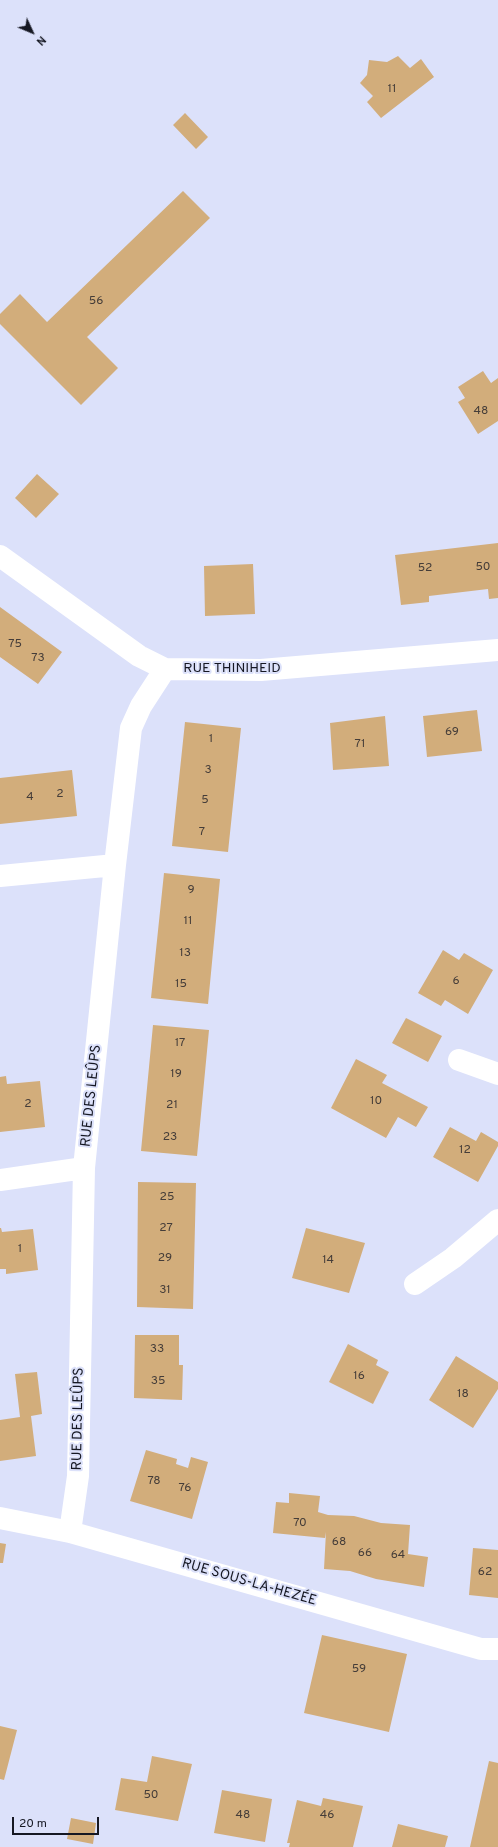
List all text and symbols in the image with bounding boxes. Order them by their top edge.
north arrow [12,12,52,52]
text: N [33,33,48,48]
house number: 11 [388,83,396,97]
house number: 56 [89,295,103,309]
house number: 48 [474,405,488,419]
house number: 50 [475,561,491,575]
house number: 52 [418,562,432,576]
house number: 75 [8,638,22,652]
house number: 73 [31,652,45,666]
street label: RUE THINIHEID [183,661,281,677]
house number: 69 [445,726,459,740]
house number: 1 [209,733,213,747]
house number: 71 [355,738,365,752]
house number: 3 [204,764,212,778]
house number: 2 [56,788,64,802]
house number: 4 [26,791,34,805]
house number: 5 [201,794,209,808]
house number: 7 [199,826,205,840]
house number: 9 [187,884,195,898]
house number: 11 [184,915,192,929]
house number: 13 [179,947,191,961]
house number: 6 [452,975,460,989]
house number: 15 [175,978,187,992]
house number: 17 [175,1037,185,1051]
street label: RUE DES LEÛPS [78,1044,106,1148]
house number: 19 [170,1068,182,1082]
house number: 10 [370,1095,382,1109]
house number: 2 [24,1098,32,1112]
house number: 21 [166,1099,178,1113]
house number: 23 [163,1131,177,1145]
house number: 12 [459,1144,471,1158]
house number: 25 [160,1191,174,1205]
house number: 27 [159,1222,173,1236]
house number: 1 [18,1243,22,1257]
house number: 29 [158,1252,172,1266]
house number: 14 [322,1254,334,1268]
house number: 31 [159,1284,171,1298]
house number: 33 [150,1343,164,1357]
street label: RUE DES LEÛPS [70,1368,88,1470]
house number: 16 [353,1370,365,1384]
house number: 35 [151,1375,165,1389]
house number: 18 [457,1388,469,1402]
house number: 78 [147,1475,161,1489]
house number: 76 [179,1482,191,1496]
house number: 70 [293,1517,307,1531]
house number: 68 [332,1536,346,1550]
house number: 66 [358,1547,372,1561]
house number: 64 [391,1549,405,1563]
street label: RUE SOUS-LA-HEZÉE [180,1556,318,1610]
house number: 62 [478,1566,492,1580]
house number: 59 [352,1663,366,1677]
house number: 50 [143,1789,159,1803]
scale bar [14,1809,101,1835]
house number: 48 [236,1809,250,1823]
house number: 46 [320,1809,334,1823]
text: 20 m [19,1816,47,1832]

